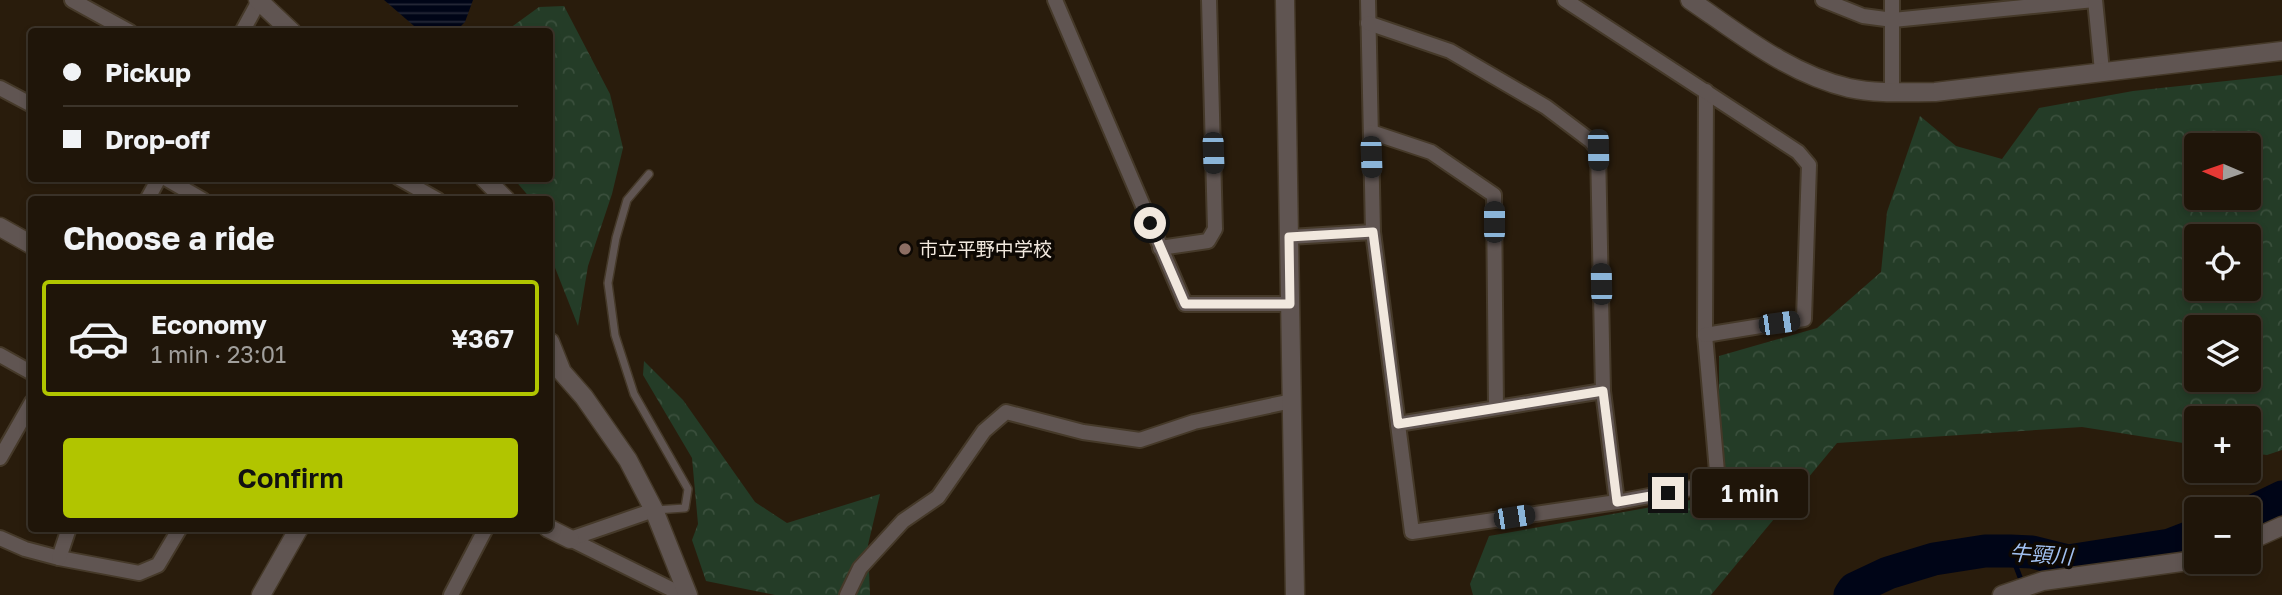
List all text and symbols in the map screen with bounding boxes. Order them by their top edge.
text: Pickup [105,57,191,88]
text: Drop-off [105,124,210,155]
car [1588,129,1609,171]
car [1202,132,1225,174]
north arrow [2184,133,2261,210]
map controls [2184,133,2261,574]
car [1360,136,1383,178]
car [1484,201,1505,243]
route start [1134,207,1166,239]
text: Choose a ride [63,219,275,257]
button: locate [2184,224,2261,301]
place label: 市立平野中学校 [919,237,1052,260]
marker: 市立平野中学校 [897,241,913,257]
car [1591,263,1612,305]
icon: car [67,307,130,370]
text: Economy [151,309,267,340]
car [1757,310,1802,336]
button: layers [2184,315,2261,392]
text: ¥367 [451,323,514,354]
text: 1 min · 23:01 [151,340,286,368]
button: + [2184,406,2261,483]
button: Confirm [63,438,518,518]
callout: 1 min [1692,468,1808,518]
route end [1652,477,1684,509]
text: 1 min [1721,479,1779,507]
button: − [2184,497,2261,574]
car [1492,503,1537,531]
water label: 牛頸川 [2009,539,2075,569]

